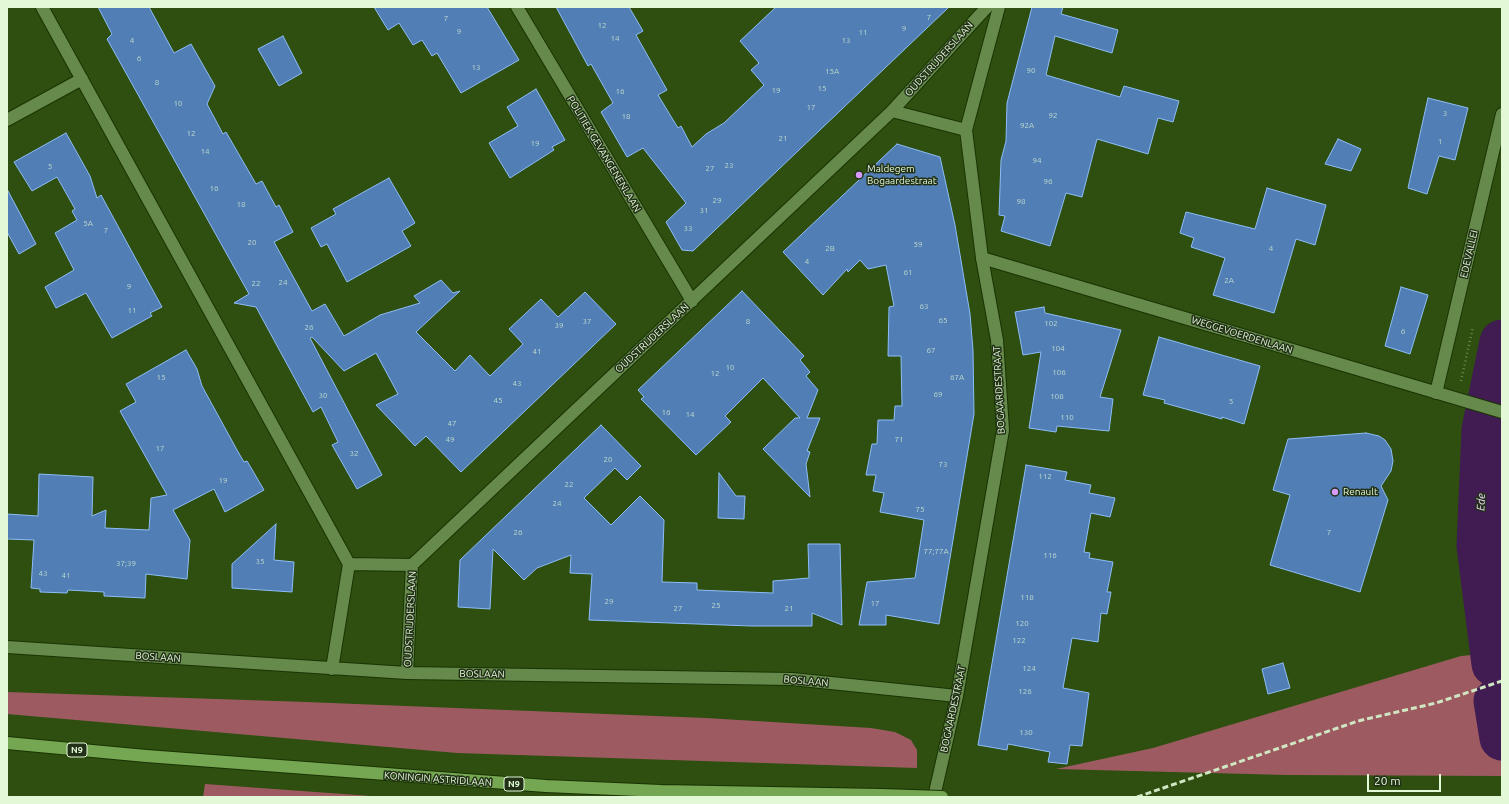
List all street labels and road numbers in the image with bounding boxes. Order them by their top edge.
street label: OUDSTRIJDERSLAAN [902,19,976,99]
street label: POLITIEK GEVANGENENLAAN [565,94,643,214]
street label: EDEVALLEI [1458,229,1480,279]
street label: OUDSTRIJDERSLAAN [613,301,691,375]
street label: WEGGEVOERDENLAAN [1190,314,1294,356]
street label: BOGAARDESTRAAT [991,345,1007,435]
street label: OUDSTRIJDERSLAAN [401,571,419,667]
street label: BOSLAAN [135,649,181,665]
street label: BOGAARDESTRAAT [938,664,968,754]
street label: BOSLAAN [459,668,505,680]
street label: BOSLAAN [783,673,829,689]
road number: N9 [67,743,87,757]
street label: KONINGIN ASTRIDLAAN [384,769,492,789]
road number: N9 [504,777,524,791]

